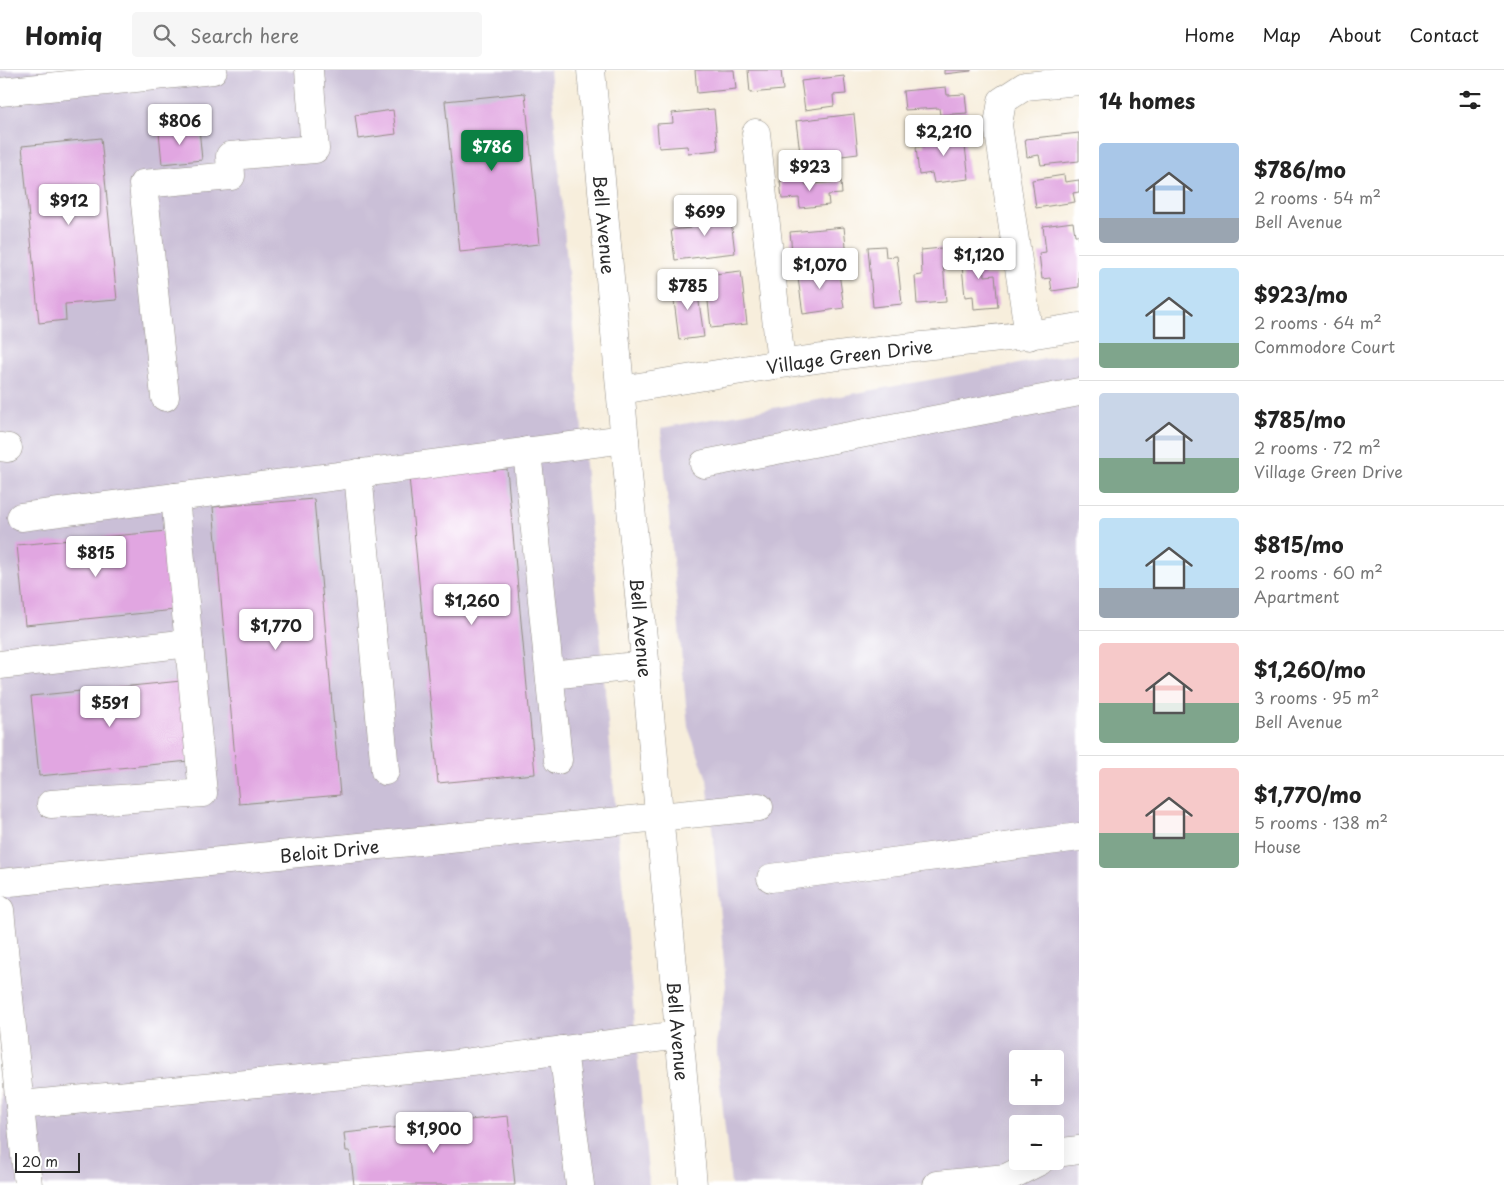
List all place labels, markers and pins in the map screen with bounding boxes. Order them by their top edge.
pin: $806 [150,104,210,146]
pin: $2,210 [903,114,985,157]
pin: $786 [462,129,522,172]
pin: $923 [780,150,840,192]
pin: $912 [39,184,99,226]
pin: $699 [675,194,735,237]
pin: $1,120 [938,238,1020,280]
pin: $1,070 [779,248,861,290]
pin: $785 [658,268,718,311]
pin: $815 [66,536,126,578]
pin: $1,260 [431,584,513,626]
pin: $1,770 [235,608,317,651]
pin: $591 [80,686,140,728]
pin: $1,900 [393,1112,475,1154]

